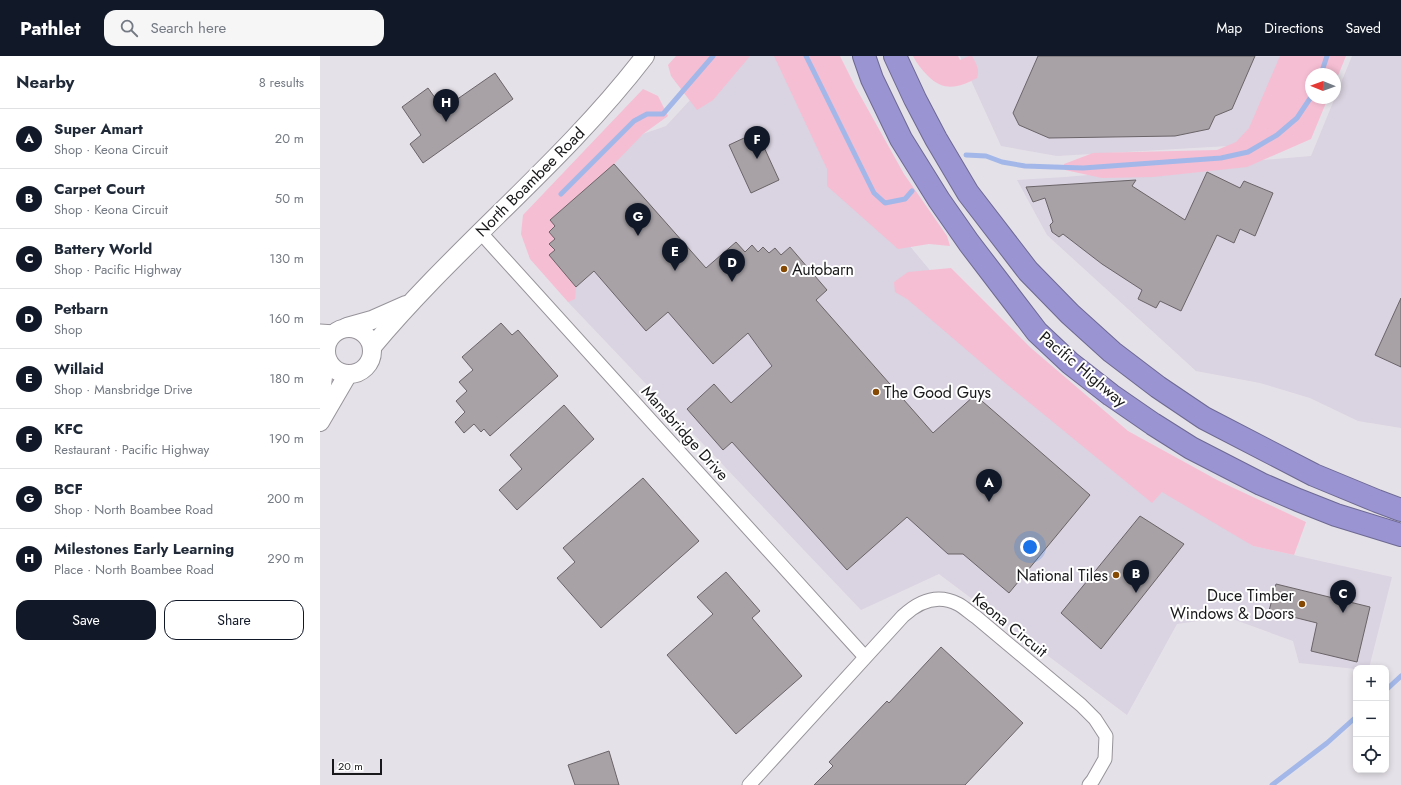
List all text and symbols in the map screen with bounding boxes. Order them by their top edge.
search box [104,10,384,46]
text: Pathlet [20,15,80,42]
icon: search [118,17,140,39]
text: Search here [150,17,226,39]
text: Map [1216,18,1242,38]
text: Directions [1264,18,1324,38]
text: Saved [1346,18,1381,38]
north arrow [1305,68,1341,104]
text: Nearby [16,70,74,94]
text: 8 results [259,73,304,92]
pin: H [433,89,459,122]
text: Super Amart [54,118,143,140]
street label: North Boambee Road [470,122,590,242]
pin: F [744,126,770,159]
text: A [24,129,34,148]
text: 20 m [275,129,304,148]
text: Shop · Keona Circuit [54,140,168,159]
text: Carpet Court [54,178,145,200]
text: B [25,189,33,208]
text: 50 m [275,189,304,208]
text: Shop · Keona Circuit [54,200,168,219]
pin: G [625,203,651,236]
text: Battery World [54,238,152,260]
pin: E [662,238,688,271]
text: C [24,249,34,268]
text: 130 m [269,249,304,268]
pin: D [719,249,745,282]
place label: Autobarn [792,258,854,281]
text: Shop · Pacific Highway [54,260,182,279]
marker: Autobarn [779,264,789,274]
text: Petbarn [54,298,108,320]
text: D [24,309,34,328]
text: 160 m [269,309,304,328]
text: Shop [54,320,82,339]
street label: Pacific Highway [1034,326,1132,413]
text: Willaid [54,358,104,380]
text: E [25,369,33,388]
text: 180 m [269,369,304,388]
text: Shop · Mansbridge Drive [54,380,193,399]
street label: Mansbridge Drive [636,380,734,486]
place label: The Good Guys [884,381,991,404]
marker: The Good Guys [871,387,881,397]
text: KFC [54,418,83,440]
text: F [25,429,33,448]
text: 190 m [269,429,304,448]
text: Restaurant · Pacific Highway [54,440,209,459]
pin: A [976,469,1002,502]
text: BCF [54,478,83,500]
text: G [24,489,34,508]
text: 200 m [267,489,304,508]
text: Shop · North Boambee Road [54,500,213,519]
your location [1020,537,1040,557]
text: Milestones Early Learning [54,538,234,560]
text: H [24,549,34,568]
text: 290 m [267,549,304,568]
text: Place · North Boambee Road [54,560,214,579]
pin: B [1123,560,1149,593]
place label: National Tiles [1017,564,1108,587]
marker: National Tiles [1111,570,1121,580]
pin: C [1330,580,1356,613]
place label: Duce Timber Windows & Doors [1170,584,1295,625]
street label: Keona Circuit [967,587,1053,663]
marker: Duce Timber Windows & Doors [1297,599,1307,609]
button: Save [16,600,156,640]
button: Share [164,600,304,640]
map controls [1353,665,1389,773]
button: + [1353,665,1389,701]
button: − [1353,701,1389,737]
button: locate [1353,737,1389,773]
scale bar [332,757,382,776]
text: 20 m [338,758,363,774]

